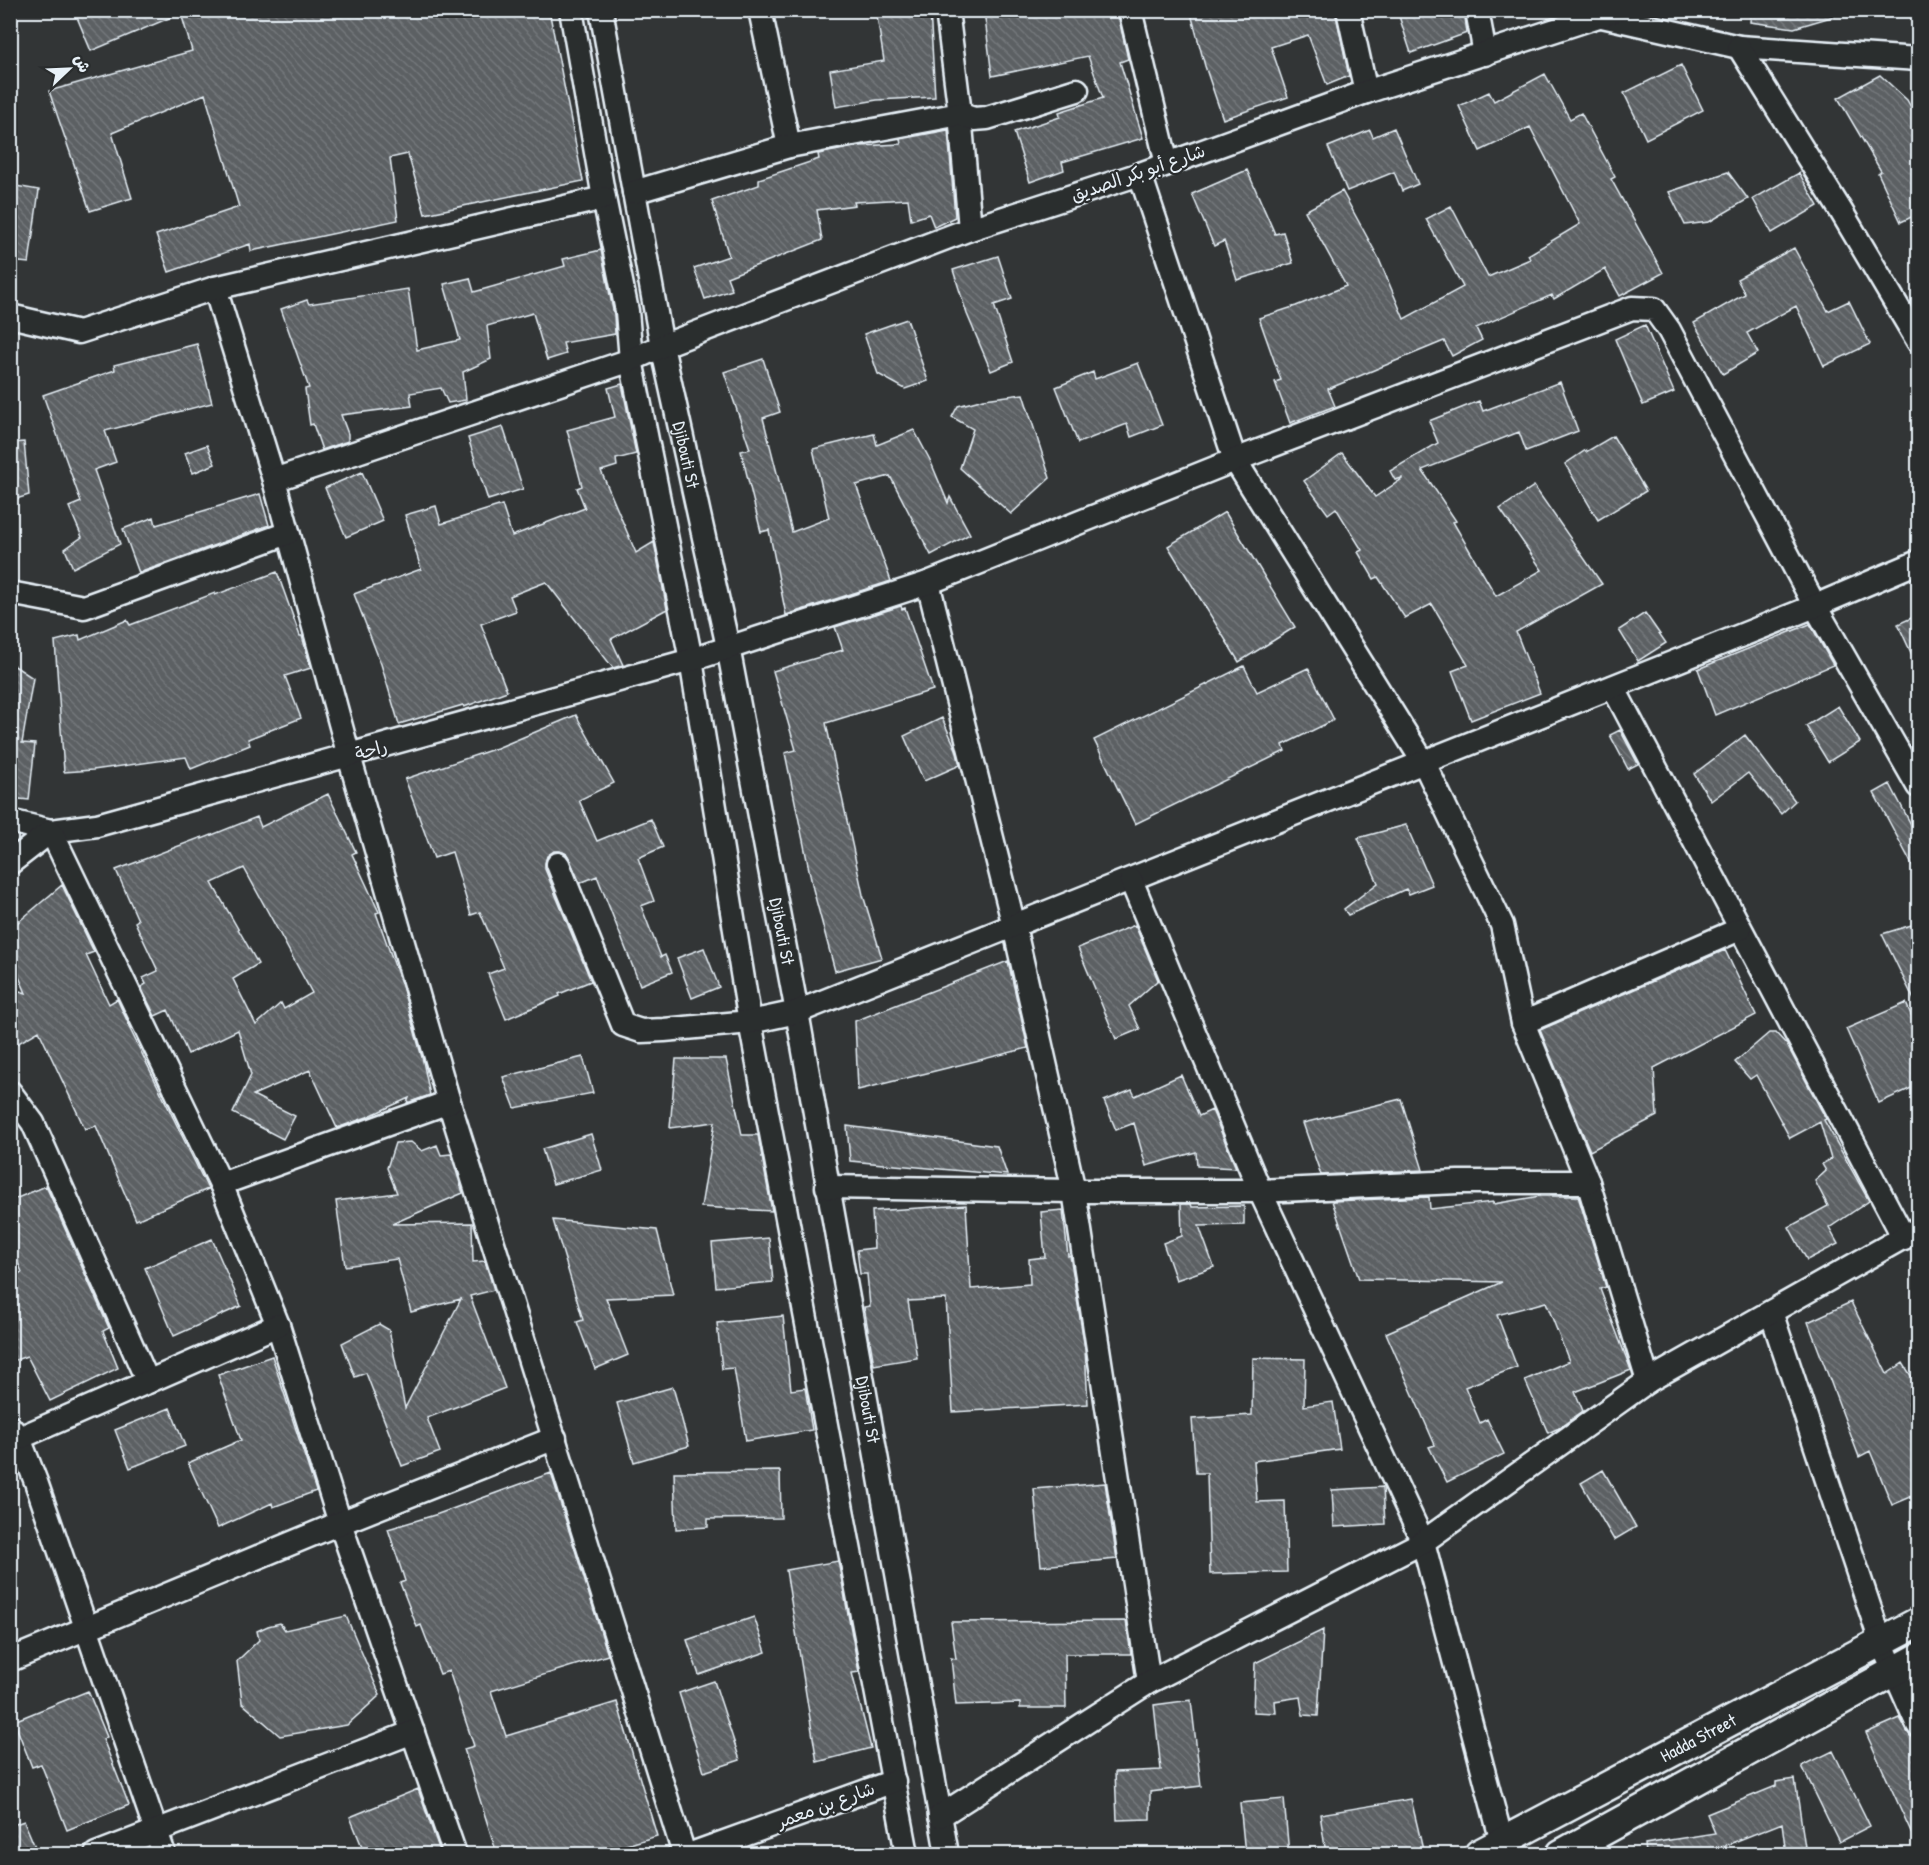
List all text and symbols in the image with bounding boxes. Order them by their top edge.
north arrow [39,39,99,99]
text: ش [69,51,96,76]
street label: شارع أبو بكر الصديق [1067,138,1208,207]
street label: Djibouti St [667,419,706,491]
street label: راحة [352,733,390,766]
street label: Djibouti St [764,896,801,968]
street label: Djibouti St [850,1374,887,1446]
street label: Hadda Street [1656,1707,1741,1768]
street label: شارع بن معمر [772,1775,878,1834]

